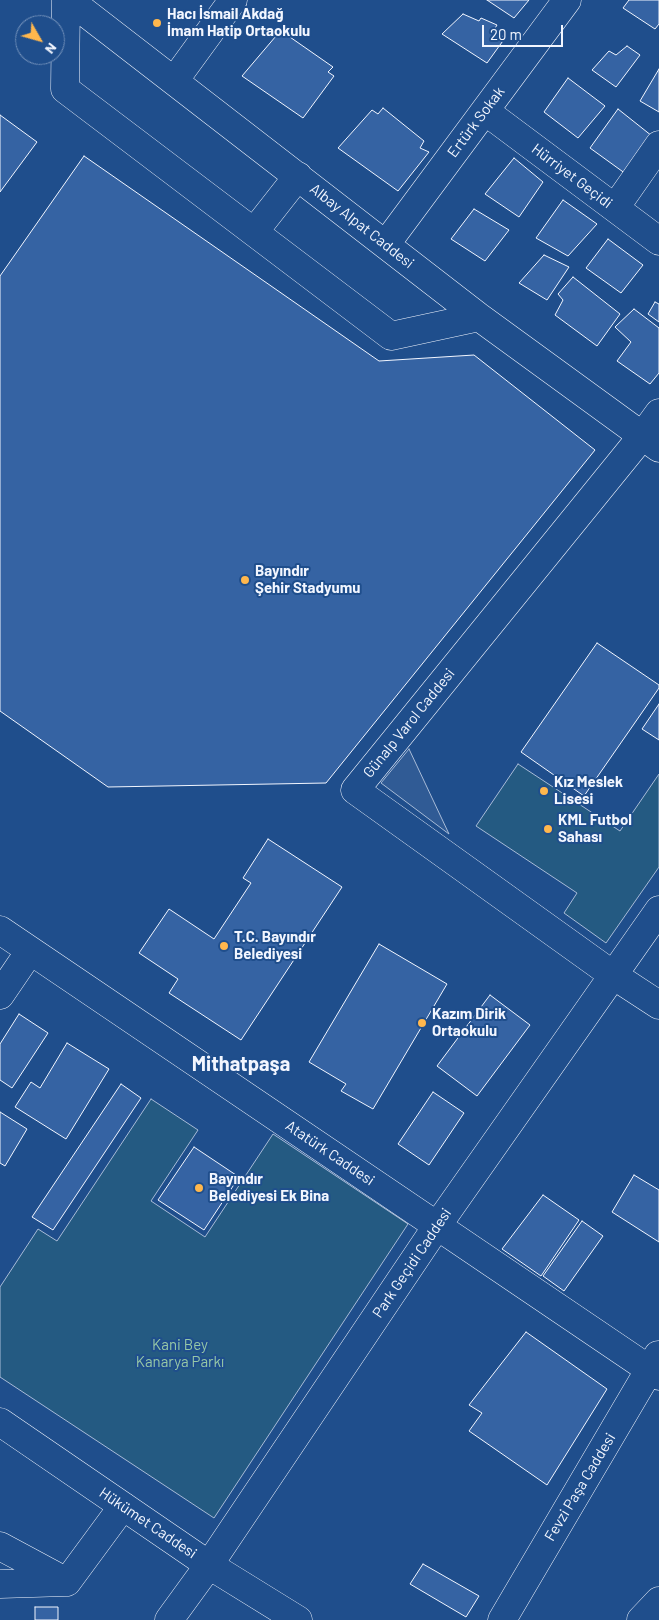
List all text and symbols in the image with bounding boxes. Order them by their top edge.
place label: Hacı İsmail Akdağ İmam Hatip Ortaokulu [167,5,310,40]
north arrow [15,15,65,65]
scale bar [484,15,565,47]
marker: Hacı İsmail Akdağ İmam Hatip Ortaokulu [151,17,163,29]
text: 20 m [490,25,522,43]
text: N [42,40,61,58]
street label: Ertürk Sokak [444,83,508,161]
street label: Hürriyet Geçidi [528,140,616,212]
street label: Albay Alpat Caddesi [306,180,418,272]
place label: Bayındır Şehir Stadyumu [255,562,360,597]
marker: Bayındır Şehir Stadyumu [239,574,251,586]
street label: Günalp Varol Caddesi [359,665,459,781]
place label: Kız Meslek Lisesi [554,773,623,808]
marker: Kız Meslek Lisesi [538,785,550,797]
place label: KML Futbol Sahası [558,811,632,846]
marker: KML Futbol Sahası [542,823,554,835]
place label: T.C. Bayındır Belediyesi [234,928,316,963]
marker: T.C. Bayındır Belediyesi [218,940,230,952]
place label: Kazım Dirik Ortaokulu [432,1005,506,1040]
marker: Kazım Dirik Ortaokulu [416,1017,428,1029]
district label: Mithatpaşa [192,1052,290,1076]
street label: Atatürk Caddesi [282,1117,378,1189]
place label: Bayındır Belediyesi Ek Bina [209,1170,329,1205]
marker: Bayındır Belediyesi Ek Bina [193,1182,205,1194]
street label: Park Geçidi Caddesi [369,1205,455,1321]
park label: Kani Bey Kanarya Parkı [136,1336,224,1371]
street label: Fevzi Paşa Caddesi [541,1430,619,1544]
street label: Hükümet Caddesi [96,1484,200,1562]

